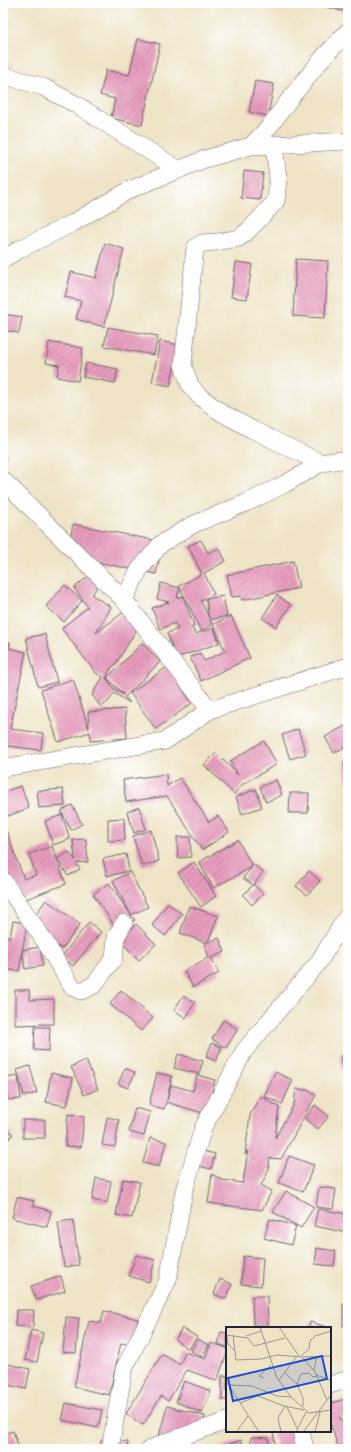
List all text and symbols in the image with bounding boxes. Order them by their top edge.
inset map [226,1327,331,1432]

